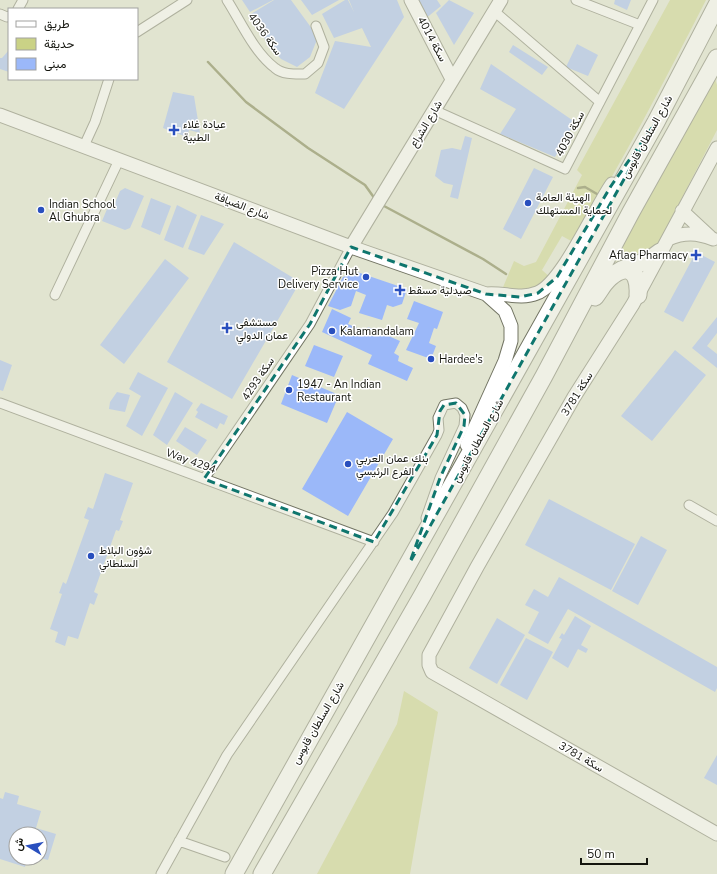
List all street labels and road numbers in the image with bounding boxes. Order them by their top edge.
street label: سكة 4036 [244,10,286,59]
street label: سكة 4014 [414,14,450,65]
street label: شارع السلطان قابوس [618,92,676,181]
street label: شارع الشراع [406,97,446,150]
street label: سكة 4030 [552,108,588,159]
street label: شارع الضيافة [212,189,272,223]
street label: سكة 4293 [238,354,278,404]
street label: سكة 3781 [558,369,597,419]
street label: شارع السلطان قابوس [449,396,507,485]
street label: Way 4294 [164,445,218,477]
street label: شارع السلطان قابوس [288,679,348,767]
street label: سكة 3781 [556,738,606,776]

